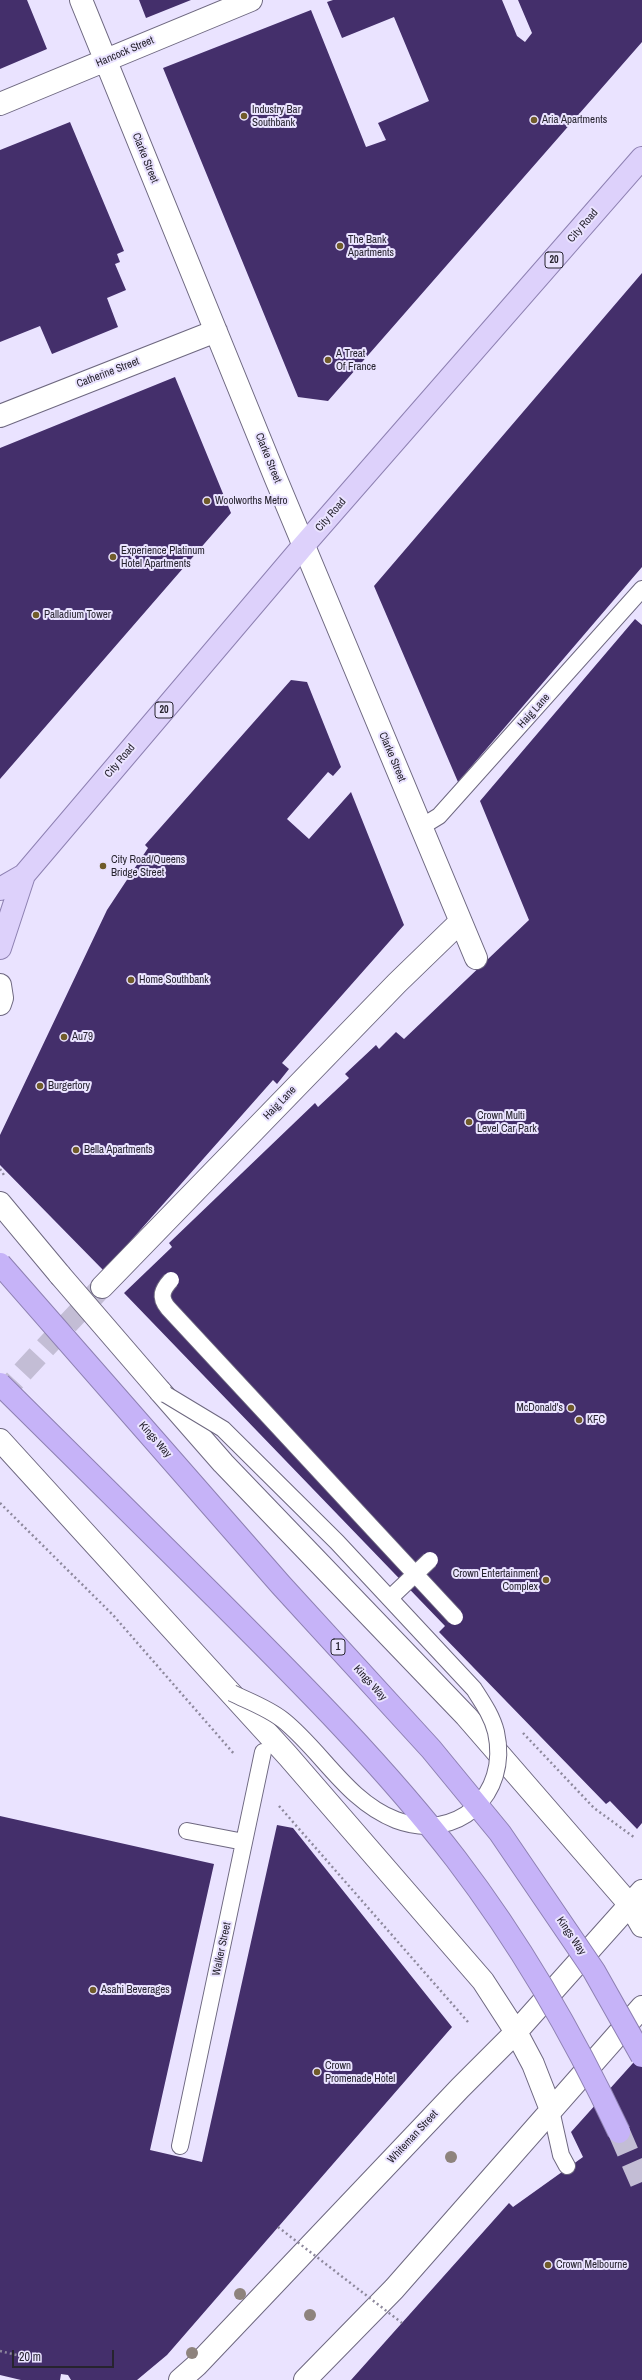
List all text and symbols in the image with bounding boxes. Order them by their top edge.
street label: Hancock Street [94,34,156,70]
place label: Industry Bar Southbank [252,103,301,129]
marker: Industry Bar Southbank [239,111,249,121]
place label: Aria Apartments [542,113,607,127]
marker: Aria Apartments [529,115,539,125]
street label: Clarke Street [129,131,161,185]
street label: City Road [565,207,601,245]
place label: The Bank Apartments [348,233,394,259]
marker: The Bank Apartments [335,241,345,251]
road number: 20 [545,252,563,268]
place label: A Treat Of France [336,347,376,373]
street label: Catherine Street [75,355,141,391]
marker: A Treat Of France [323,355,333,365]
street label: Clarke Street [252,431,284,485]
place label: Woolworths Metro [215,494,288,508]
marker: Woolworths Metro [202,496,212,506]
street label: City Road [313,496,349,534]
place label: Experience Platinum Hotel Apartments [121,544,205,570]
marker: Experience Platinum Hotel Apartments [108,552,118,562]
place label: Palladium Tower [44,608,111,622]
marker: Palladium Tower [31,610,41,620]
street label: Haig Lane [515,691,553,731]
road number: 20 [155,702,173,718]
street label: Clarke Street [376,730,408,784]
street label: City Road [102,741,138,781]
place label: City Road/Queens Bridge Street [111,853,185,879]
marker: City Road/Queens Bridge Street [98,861,108,871]
place label: Home Southbank [139,973,209,987]
marker: Home Southbank [126,975,136,985]
place label: Au79 [72,1030,93,1044]
marker: Au79 [59,1032,69,1042]
place label: Burgertory [48,1079,90,1093]
marker: Burgertory [35,1081,45,1091]
street label: Haig Lane [261,1083,299,1123]
place label: Crown Multi Level Car Park [477,1109,537,1135]
marker: Crown Multi Level Car Park [464,1117,474,1127]
place label: Bella Apartments [84,1143,153,1157]
marker: Bella Apartments [71,1145,81,1155]
place label: McDonald's [516,1401,563,1415]
marker: McDonald's [566,1403,576,1413]
place label: KFC [587,1413,605,1427]
marker: KFC [574,1415,584,1425]
street label: Kings Way [136,1419,174,1461]
place label: Crown Entertainment Complex [453,1567,538,1593]
marker: Crown Entertainment Complex [541,1575,551,1585]
road number: 1 [331,1639,345,1655]
street label: Kings Way [351,1663,389,1703]
street label: Kings Way [553,1914,589,1958]
street label: Walker Street [210,1921,234,1977]
place label: Asahi Beverages [101,1983,170,1997]
marker: Asahi Beverages [88,1985,98,1995]
place label: Crown Promenade Hotel [325,2059,395,2085]
marker: Crown Promenade Hotel [312,2067,322,2077]
street label: Whiteman Street [385,2108,441,2166]
place label: Crown Melbourne [556,2258,627,2272]
marker: Crown Melbourne [543,2260,553,2270]
scale bar [14,2342,116,2368]
text: 20 m [19,2349,41,2365]

